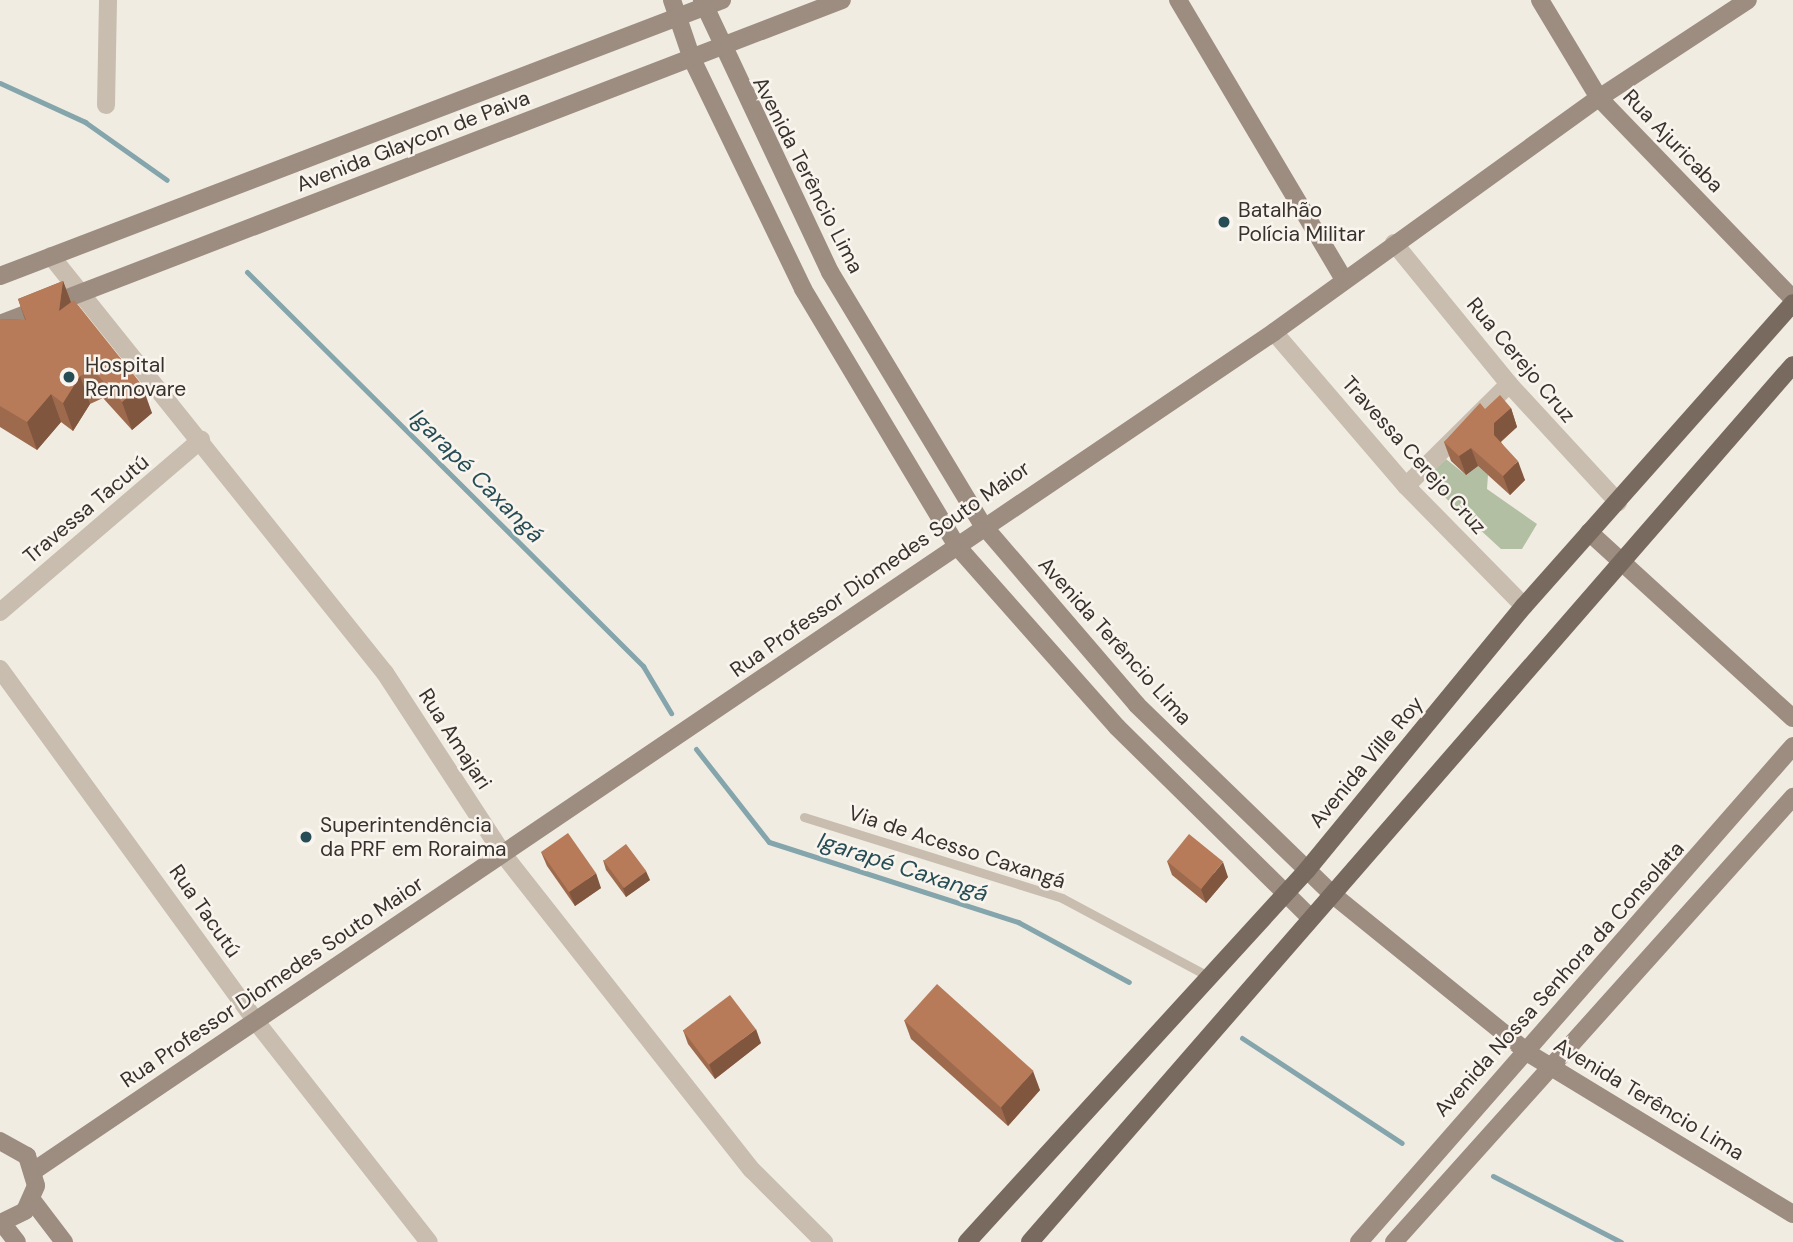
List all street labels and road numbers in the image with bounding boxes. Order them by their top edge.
street label: Avenida Terêncio Lima [747,73,869,277]
street label: Rua Ajuricaba [1618,84,1728,198]
street label: Avenida Glaycon de Paiva [293,85,533,197]
street label: Rua Cerejo Cruz [1461,292,1581,428]
street label: Travessa Cerejo Cruz [1336,371,1492,539]
street label: Travessa Tacutú [18,449,154,569]
street label: Rua Professor Diomedes Souto Maior [725,455,1035,683]
street label: Avenida Terêncio Lima [1033,552,1197,730]
street label: Rua Amajari [413,684,497,794]
street label: Avenida Ville Roy [1304,691,1428,833]
street label: Via de Acesso Caxangá [845,800,1069,894]
street label: Avenida Nossa Senhora da Consolata [1429,836,1689,1122]
street label: Rua Tacutú [164,860,246,962]
street label: Rua Professor Diomedes Souto Maior [116,871,428,1093]
street label: Avenida Terêncio Lima [1549,1032,1749,1166]

